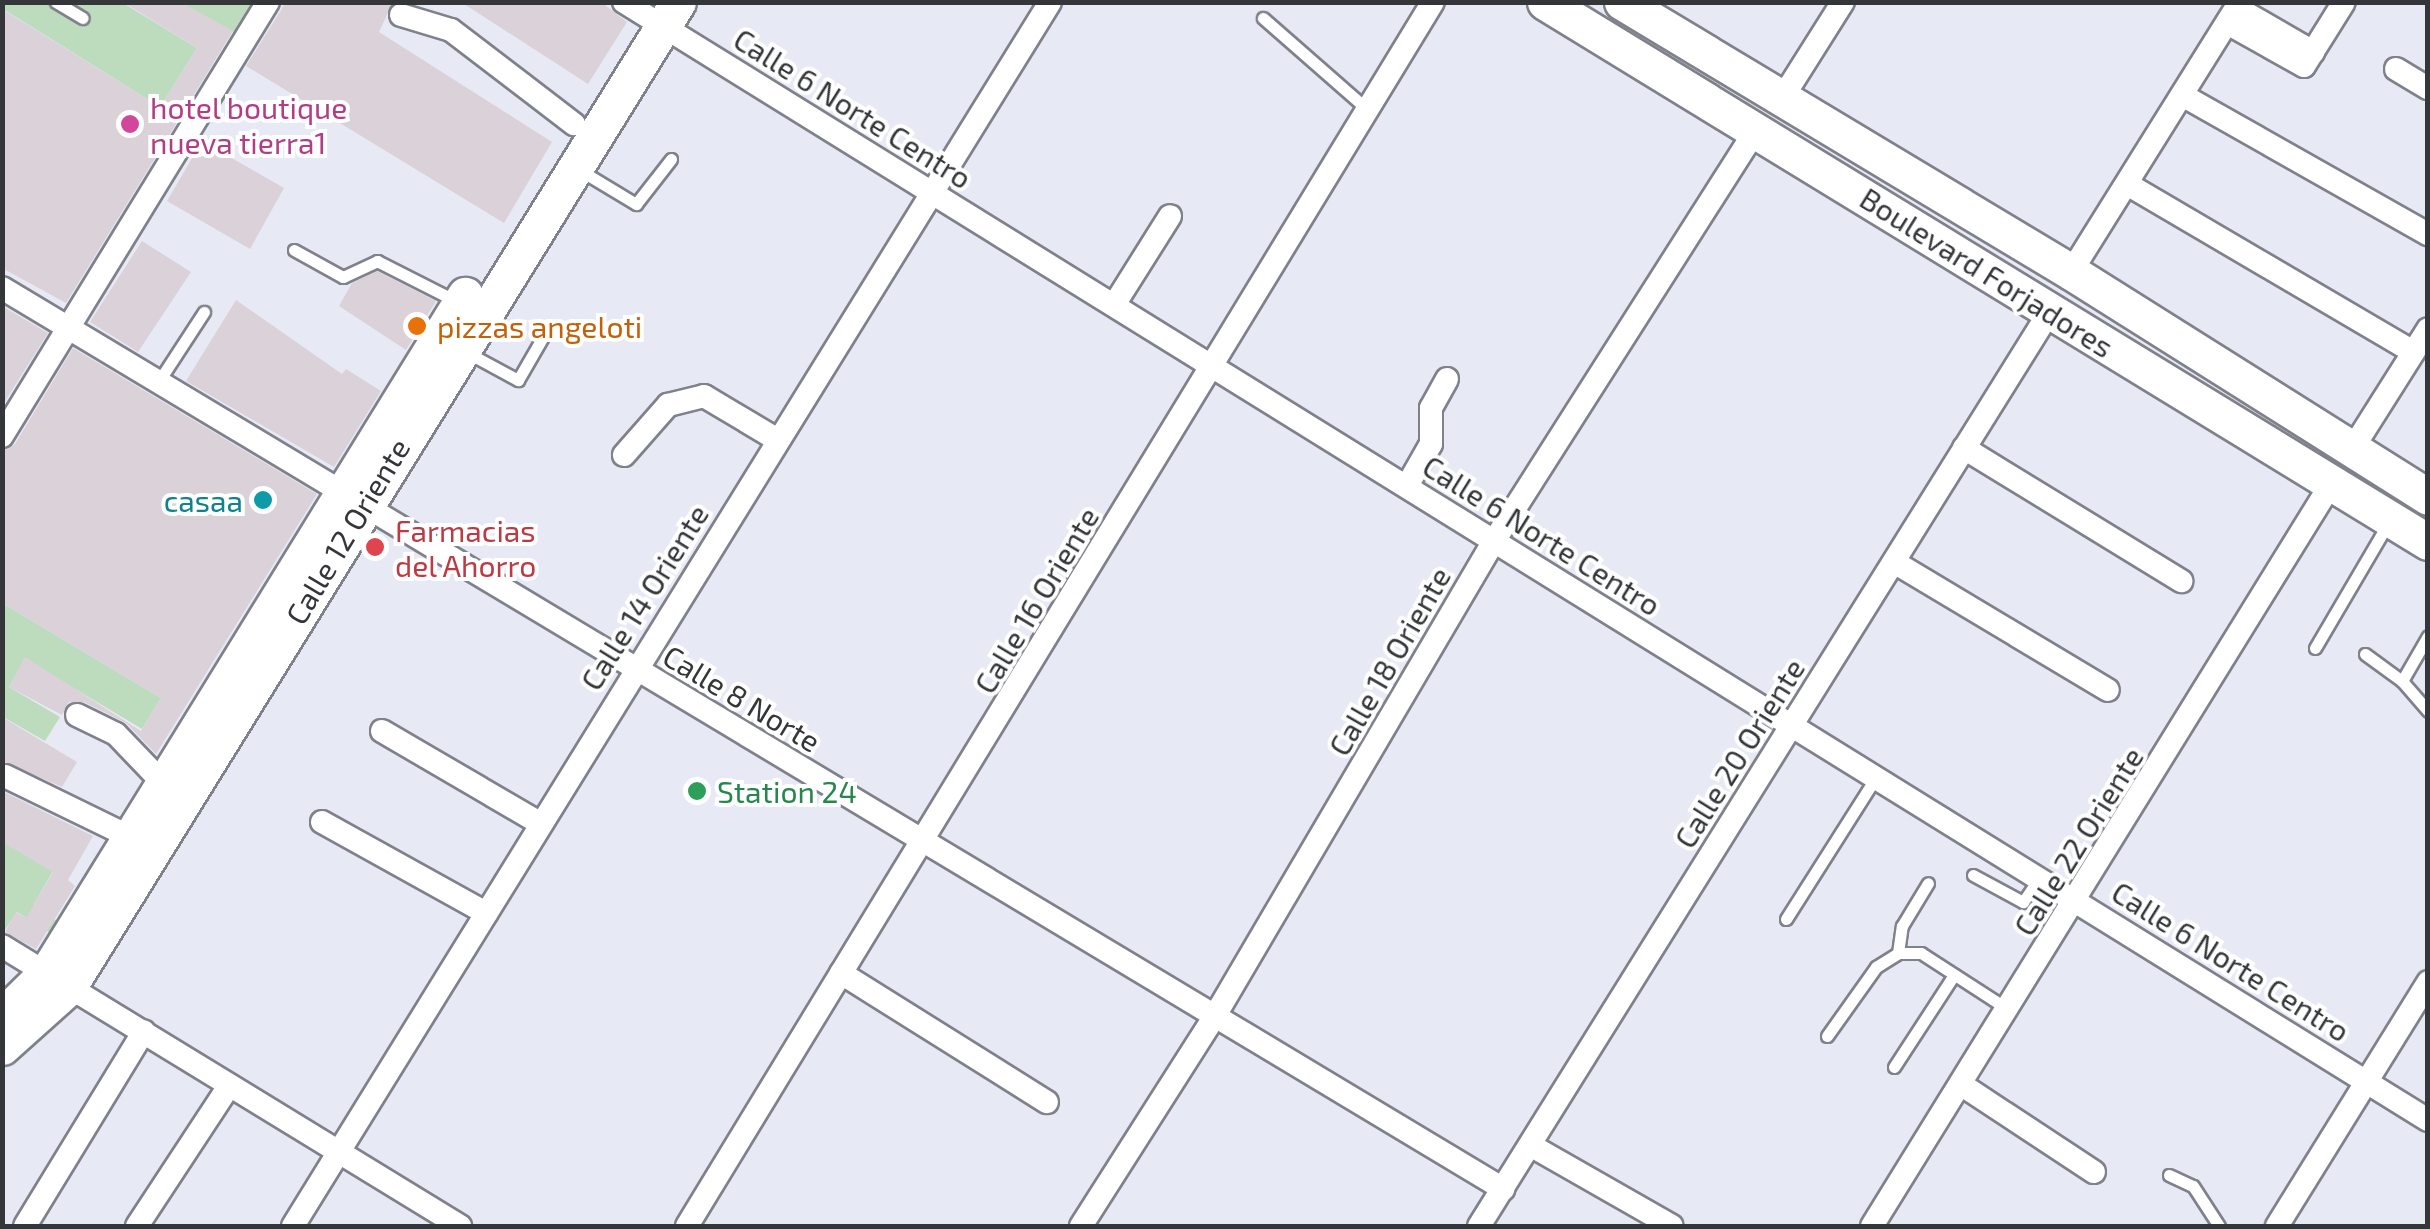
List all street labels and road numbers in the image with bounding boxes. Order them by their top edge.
street label: Calle 6 Norte Centro [728,20,978,196]
street label: Boulevard Forjadores [1854,180,2120,364]
street label: Calle 12 Oriente [277,432,417,630]
street label: Calle 6 Norte Centro [1417,447,1667,623]
street label: Calle 14 Oriente [573,498,715,696]
street label: Calle 16 Oriente [966,500,1106,700]
street label: Calle 18 Oriente [1321,560,1457,762]
street label: Calle 8 Norte [657,637,827,759]
street label: Calle 20 Oriente [1666,652,1812,854]
street label: Calle 22 Oriente [2006,740,2150,942]
street label: Calle 6 Norte Centro [2106,873,2356,1049]

